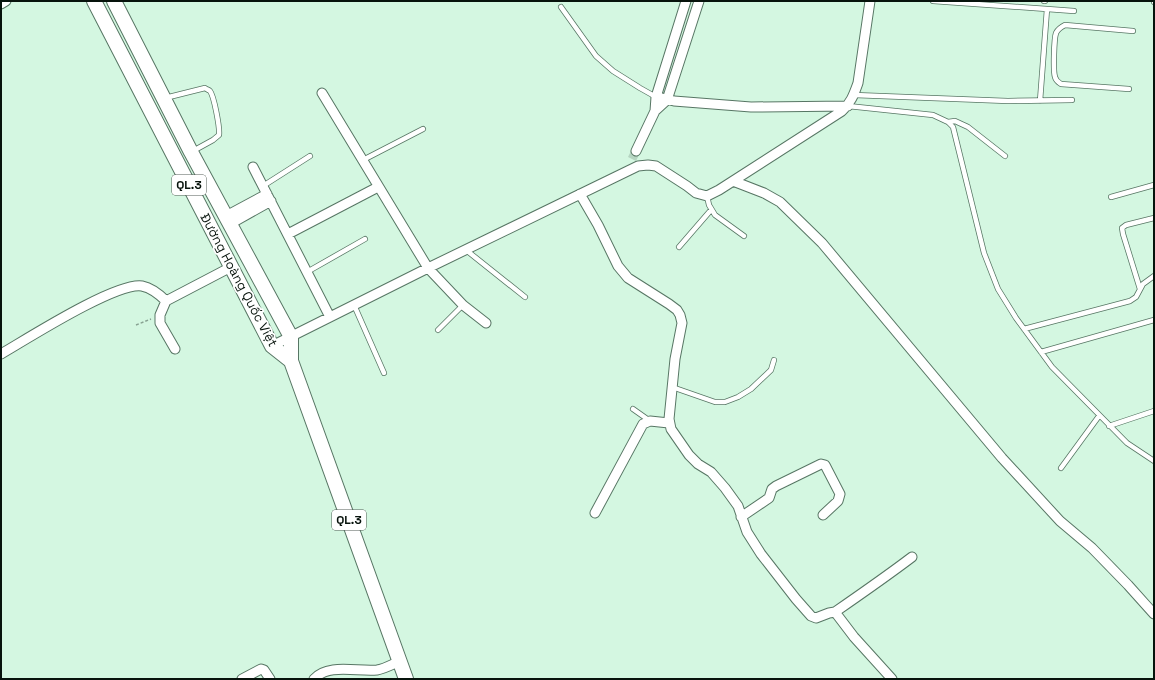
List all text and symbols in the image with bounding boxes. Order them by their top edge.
road number: QL.3 [172,175,206,195]
street label: Đường Hoàng Quốc Việt [197,210,281,350]
road number: QL.3 [332,510,366,530]

